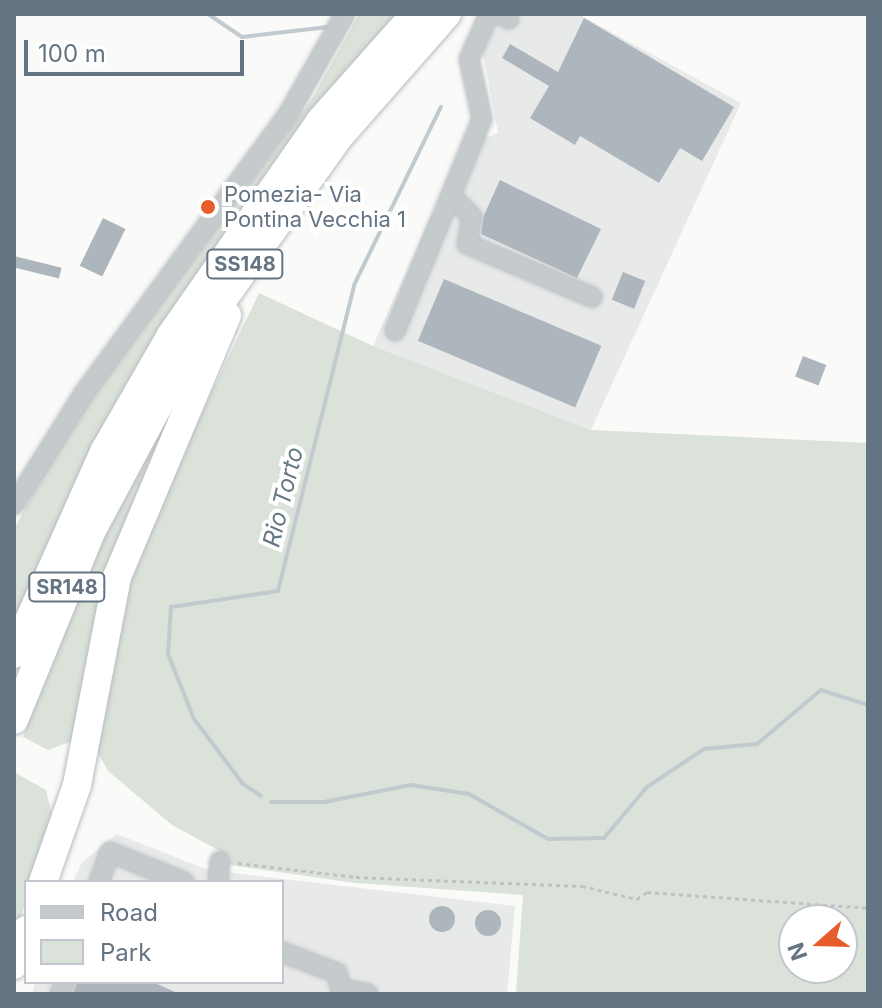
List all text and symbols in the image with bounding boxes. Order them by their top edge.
scale bar [28,24,248,74]
text: 100 m [38,39,106,68]
place label: Pomezia- Via Pontina Vecchia 1 [224,181,406,232]
marker: Pomezia- Via Pontina Vecchia 1 [199,198,217,216]
road number: SS148 [205,248,285,280]
water label: Rio Torto [257,444,309,550]
road number: SR148 [27,571,107,603]
legend [24,880,284,984]
text: Road [100,898,158,927]
north arrow [778,904,858,984]
text: Park [100,938,151,967]
text: N [782,939,812,964]

